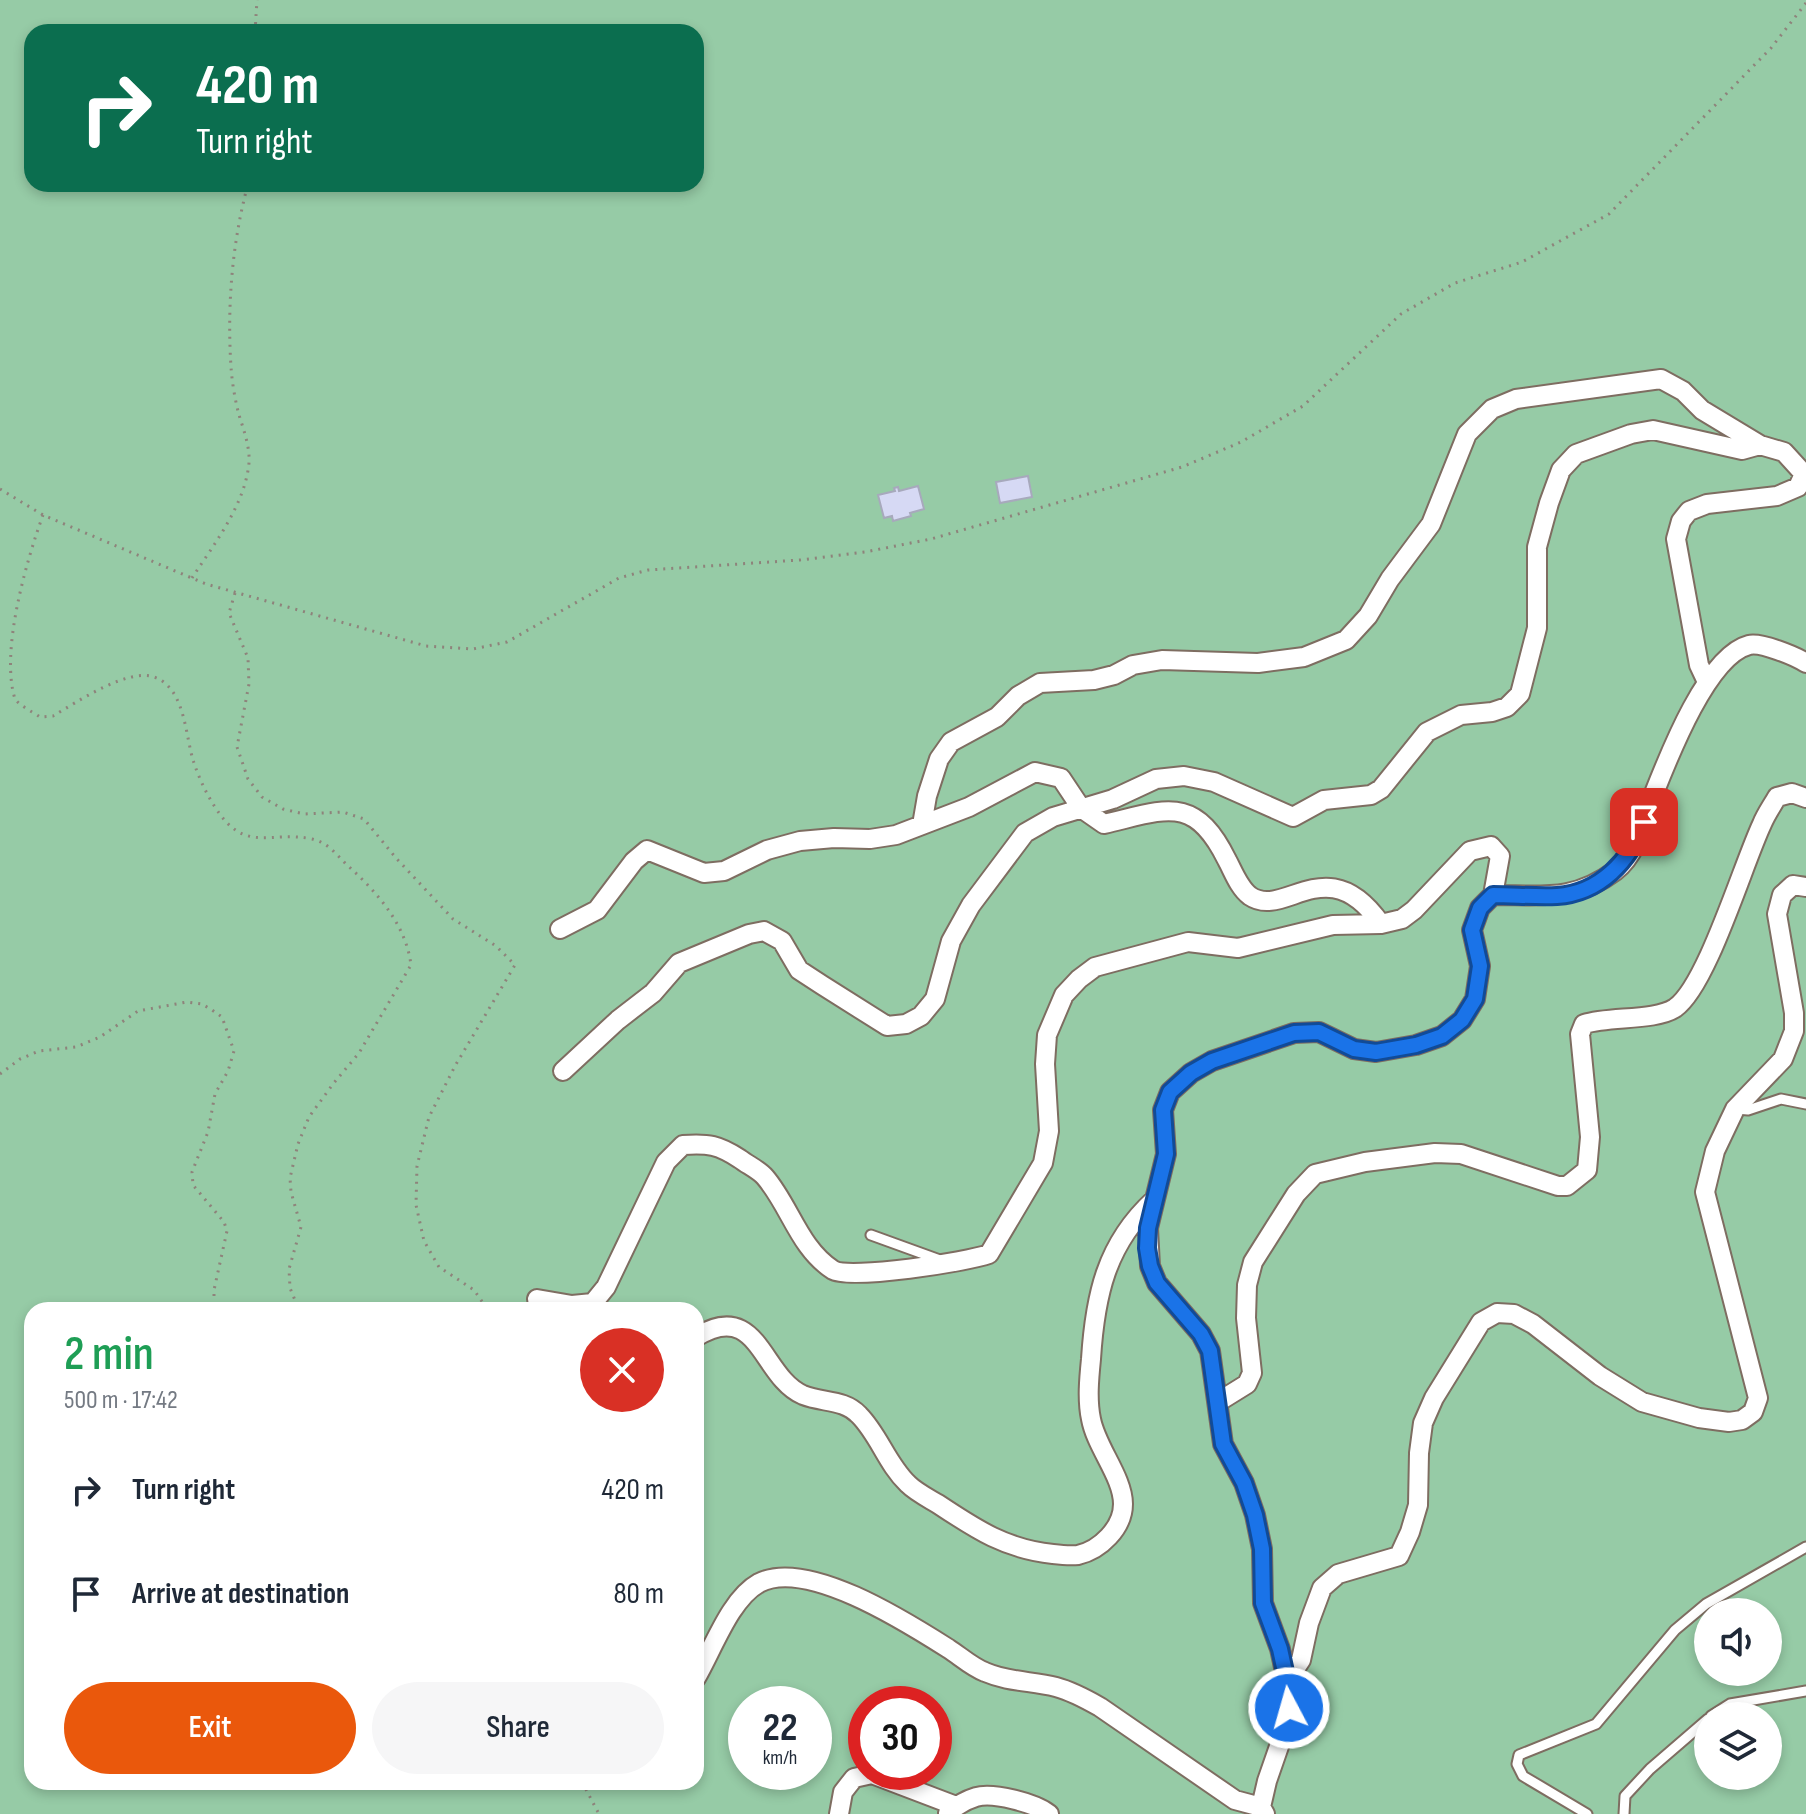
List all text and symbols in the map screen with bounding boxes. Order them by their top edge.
text: 420 m [196,53,319,120]
icon: right [64,56,168,160]
text: Turn right [196,121,313,164]
pin [1610,788,1678,856]
icon: arrive [1622,800,1666,844]
text: 2 min [64,1326,154,1383]
button: close [580,1328,664,1412]
text: 500 m · 17:42 [64,1385,178,1416]
icon: right [64,1468,108,1512]
text: Turn right [132,1472,235,1508]
text: 420 m [602,1472,664,1508]
icon: arrive [64,1572,108,1616]
text: Arrive at destination [132,1576,349,1612]
text: 80 m [613,1576,664,1612]
map controls [1694,1598,1782,1790]
button: sound [1694,1598,1782,1686]
position arrow [1247,1666,1331,1750]
button: Exit [64,1682,356,1774]
button: Share [372,1682,664,1774]
speed limit sign: 30 [848,1686,952,1790]
button: layers [1694,1702,1782,1790]
text: 22 [762,1704,798,1752]
text: km/h [763,1746,797,1770]

